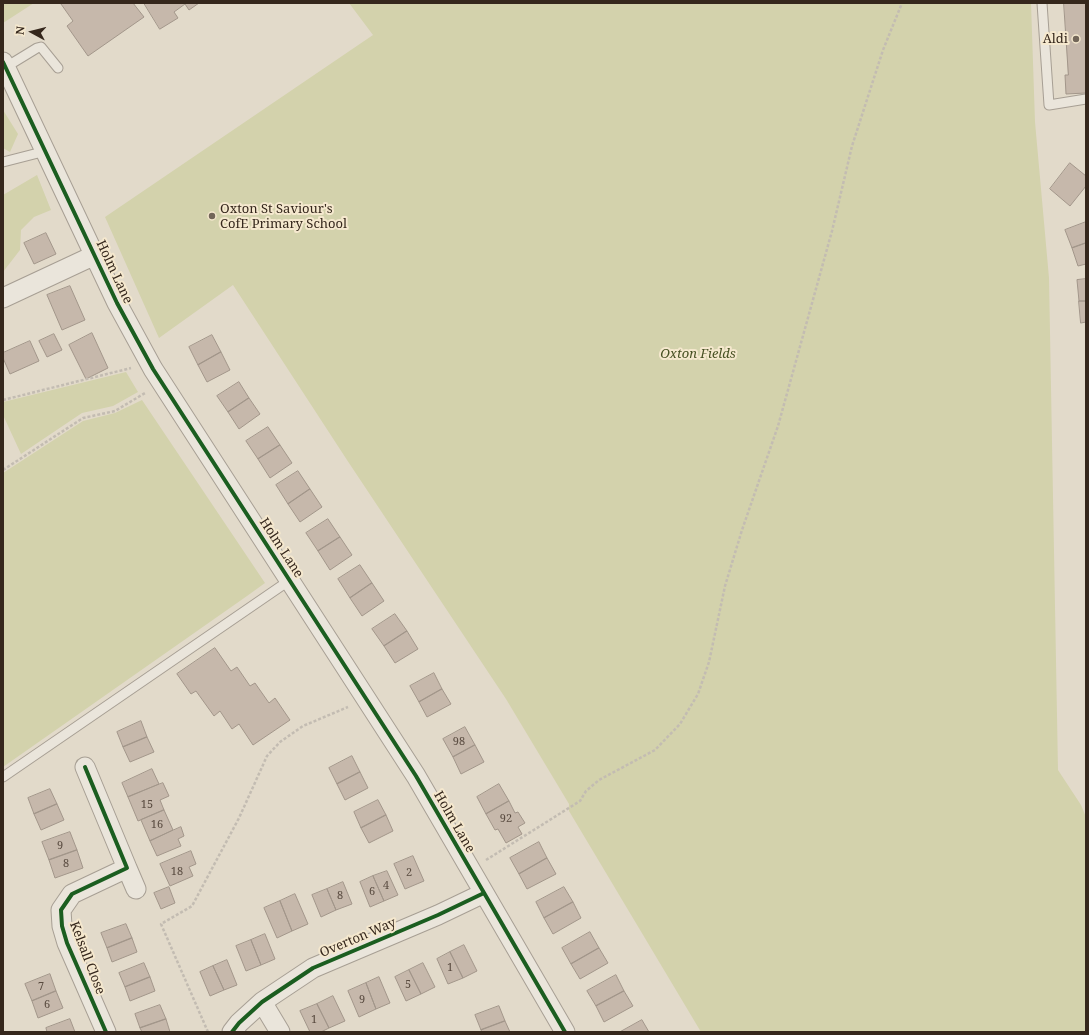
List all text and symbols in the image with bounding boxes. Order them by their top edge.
north arrow [12,12,52,52]
text: N [12,25,28,36]
place label: Aldi [1043,31,1068,47]
marker: Aldi [1071,34,1081,44]
place label: Oxton St Saviour's CofE Primary School [220,201,347,232]
marker: Oxton St Saviour's CofE Primary School [207,211,217,221]
street label: Holm Lane [93,238,135,306]
park label: Oxton Fields [660,346,736,362]
street label: Holm Lane [256,515,306,581]
house number: 98 [453,735,465,749]
street label: Holm Lane [430,789,478,855]
house number: 15 [141,798,153,812]
house number: 92 [500,812,512,826]
house number: 16 [151,818,163,832]
house number: 9 [57,839,63,853]
house number: 8 [63,857,69,871]
house number: 18 [171,865,183,879]
house number: 2 [406,866,412,880]
house number: 4 [383,879,389,893]
house number: 6 [369,885,375,899]
house number: 8 [337,889,343,903]
street label: Overton Way [318,915,398,961]
street label: Kelsall Close [66,919,108,997]
house number: 1 [447,961,453,975]
house number: 5 [405,978,411,992]
house number: 7 [38,980,44,994]
house number: 9 [359,993,365,1007]
house number: 6 [44,998,50,1012]
house number: 1 [311,1013,317,1027]

